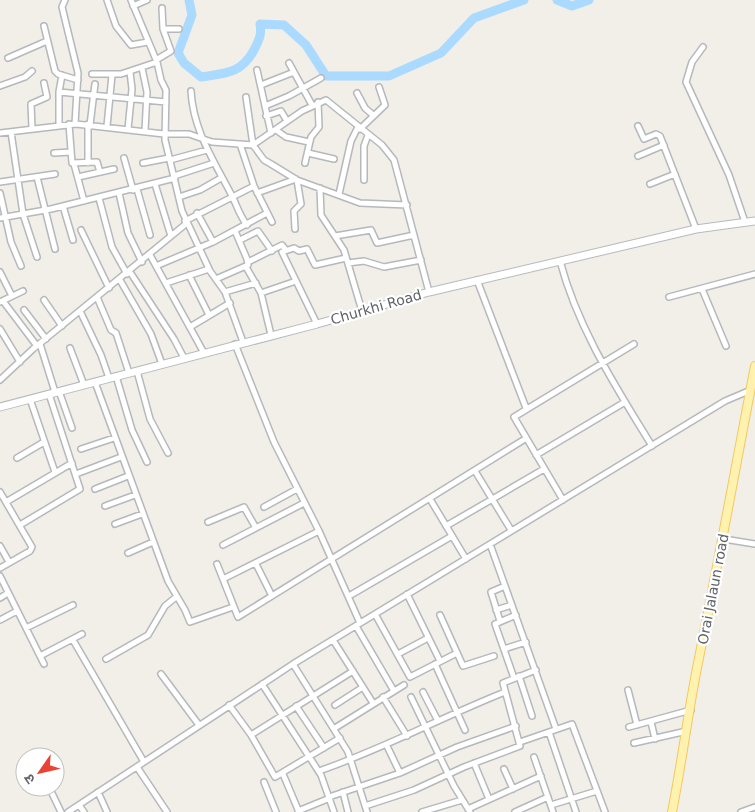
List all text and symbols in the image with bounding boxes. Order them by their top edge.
street label: Churkhi Road [329,286,423,328]
street label: Orai Jalaun road [694,532,732,646]
north arrow [15,747,65,797]
text: उ [20,771,38,787]

